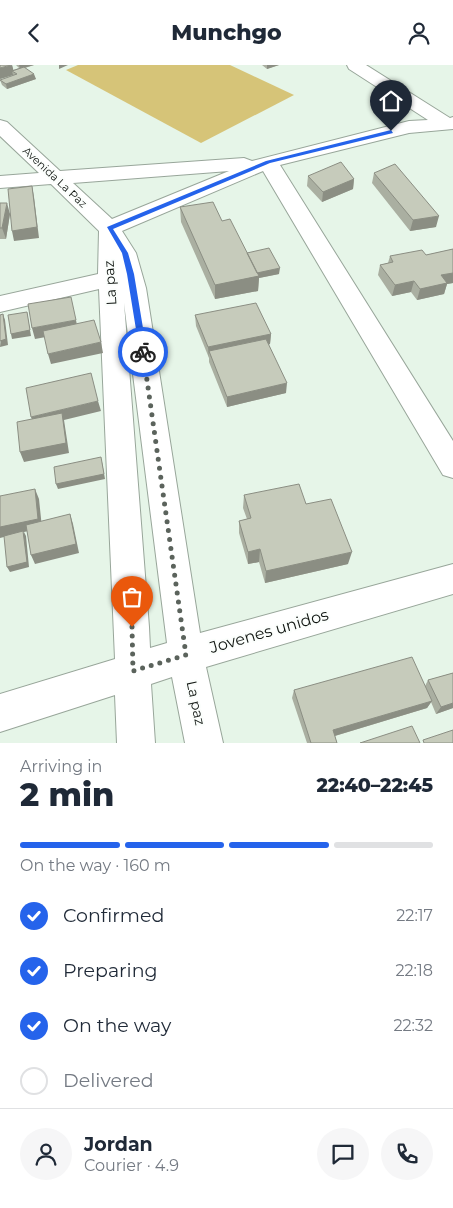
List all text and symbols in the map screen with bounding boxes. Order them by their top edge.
icon: back [20,19,48,47]
text: Munchgo [171,19,282,46]
icon: person [405,19,433,47]
pin [370,80,412,131]
icon: home [377,87,405,115]
street label: Avenida La Paz [20,144,90,211]
street label: La paz [99,260,121,306]
courier [118,327,168,377]
icon: bike [129,338,157,366]
pin [111,576,153,627]
icon: bag [118,583,146,611]
street label: Jovenes unidos [206,605,331,657]
street label: La paz [183,679,209,727]
text: Arriving in [20,757,102,776]
text: 22:40–22:45 [316,774,433,797]
text: 2 min [20,775,114,814]
text: On the way · 160 m [20,856,171,875]
icon: check [20,902,48,930]
text: Confirmed [63,904,164,927]
text: 22:17 [396,906,433,925]
icon: check [20,957,48,985]
text: Preparing [63,959,158,982]
text: 22:18 [395,961,433,980]
icon: check [20,1012,48,1040]
text: On the way [63,1014,171,1037]
text: 22:32 [393,1016,433,1035]
text: Delivered [63,1069,154,1092]
button: person [20,1128,72,1180]
button: chat [317,1128,369,1180]
button: phone [381,1128,433,1180]
text: Jordan [84,1133,153,1156]
text: Courier · 4.9 [84,1156,179,1175]

